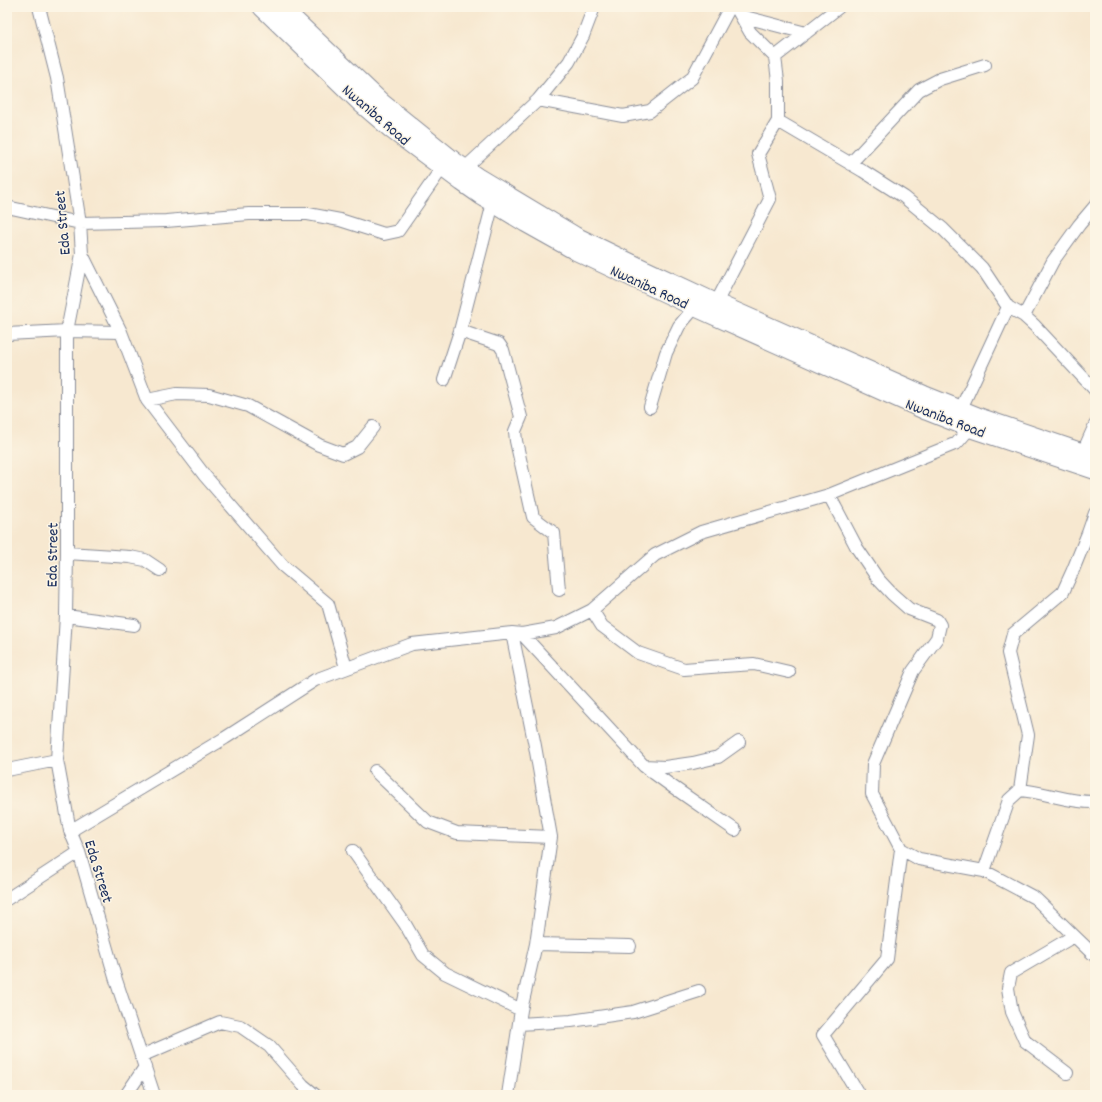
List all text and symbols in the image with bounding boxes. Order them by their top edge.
street label: Nwaniba Road [336,80,415,152]
street label: Eda Street [49,189,78,256]
street label: Nwaniba Road [606,260,692,316]
street label: Nwaniba Road [902,394,988,445]
street label: Eda Street [41,522,66,588]
street label: Eda Street [77,837,118,906]

